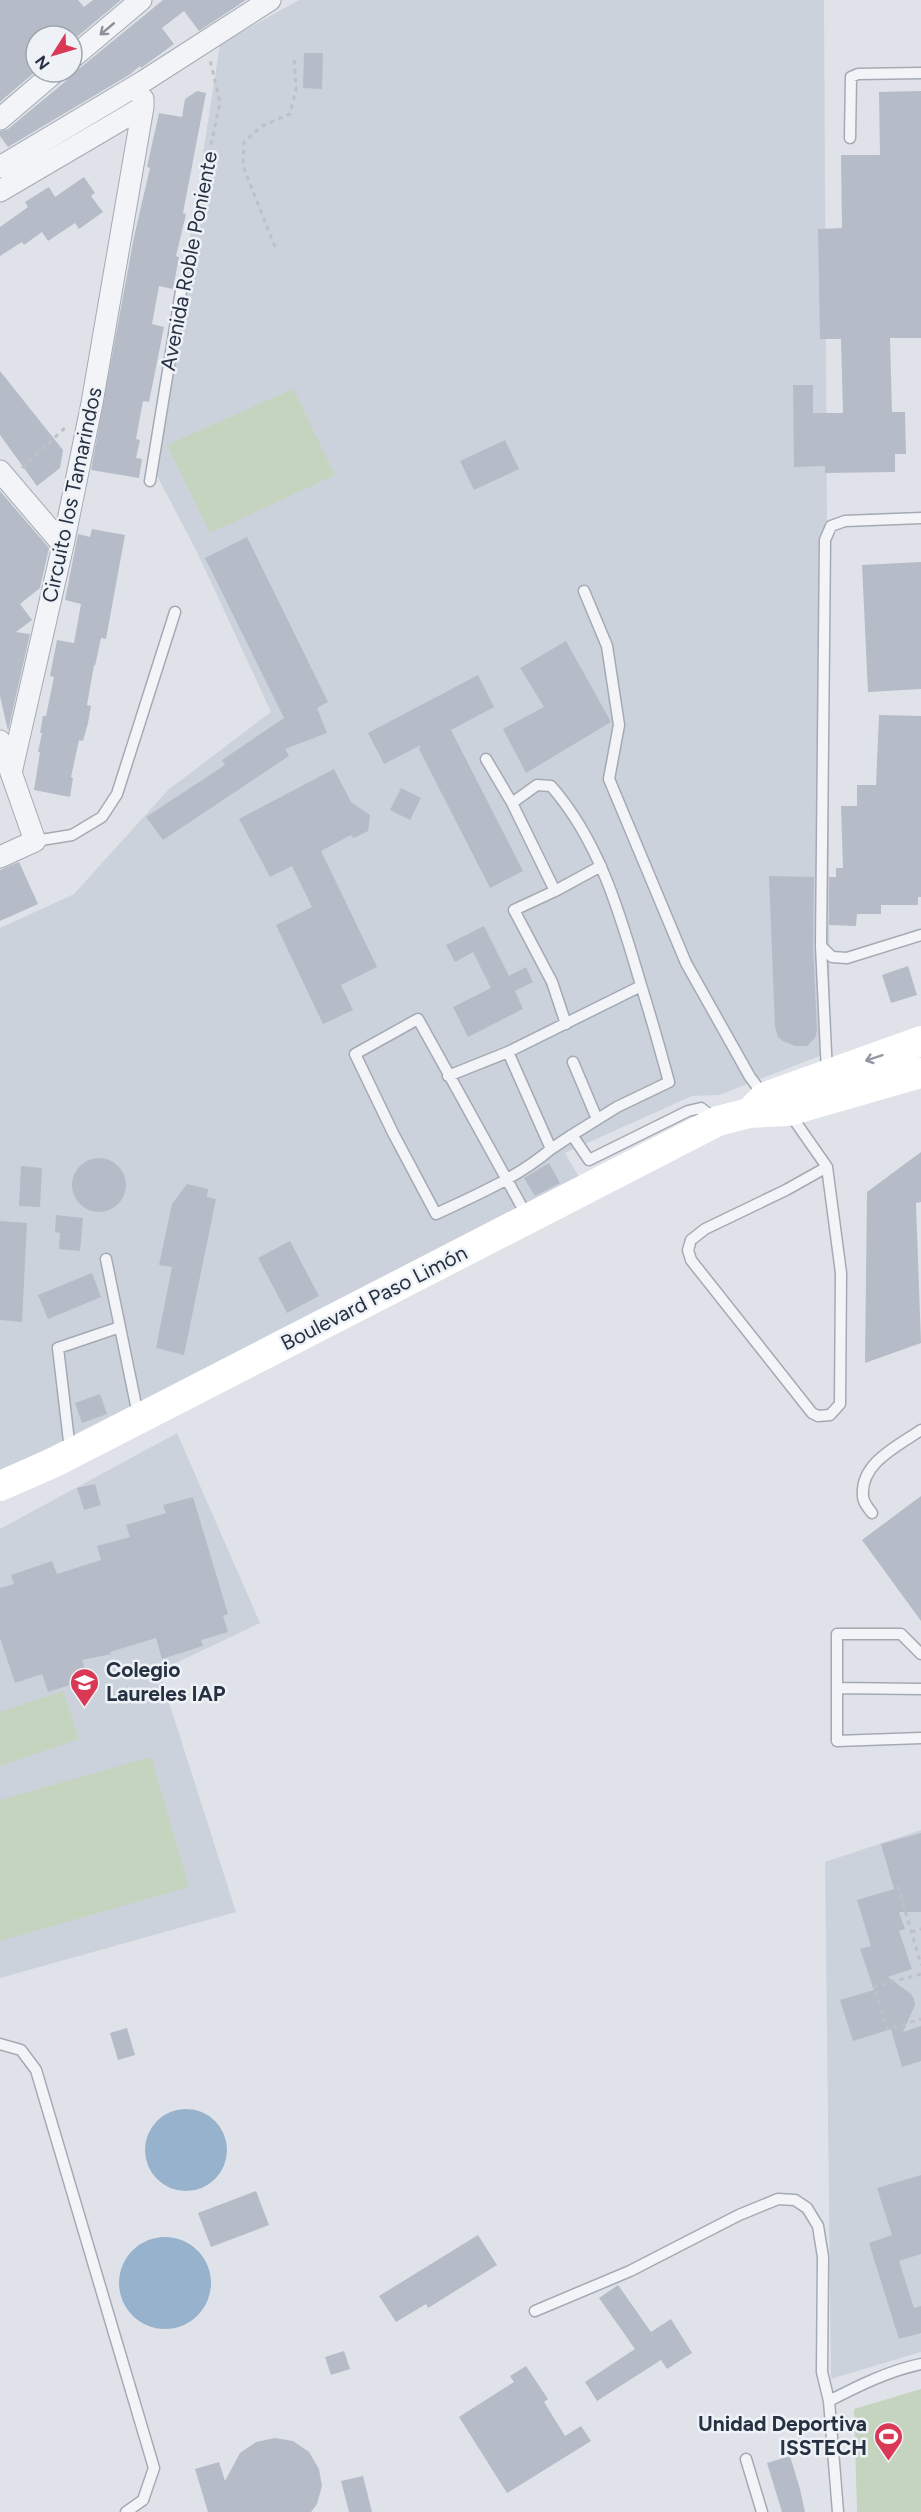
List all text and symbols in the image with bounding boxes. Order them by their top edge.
one-way arrow [100,22,115,36]
north arrow [24,24,84,84]
text: N [31,52,54,73]
street label: Avenida Roble Poniente [155,149,222,373]
street label: Circuito los Tamarindos [36,385,107,605]
one-way arrow [865,1053,884,1064]
street label: Boulevard Paso Limón [276,1240,471,1355]
place label: Colegio Laureles IAP [106,1657,226,1706]
school or university icon: Colegio Laureles IAP [69,1666,101,1708]
place label: Unidad Deportiva ISSTECH [698,2411,867,2460]
sports icon: Unidad Deportiva ISSTECH [872,2420,904,2462]

